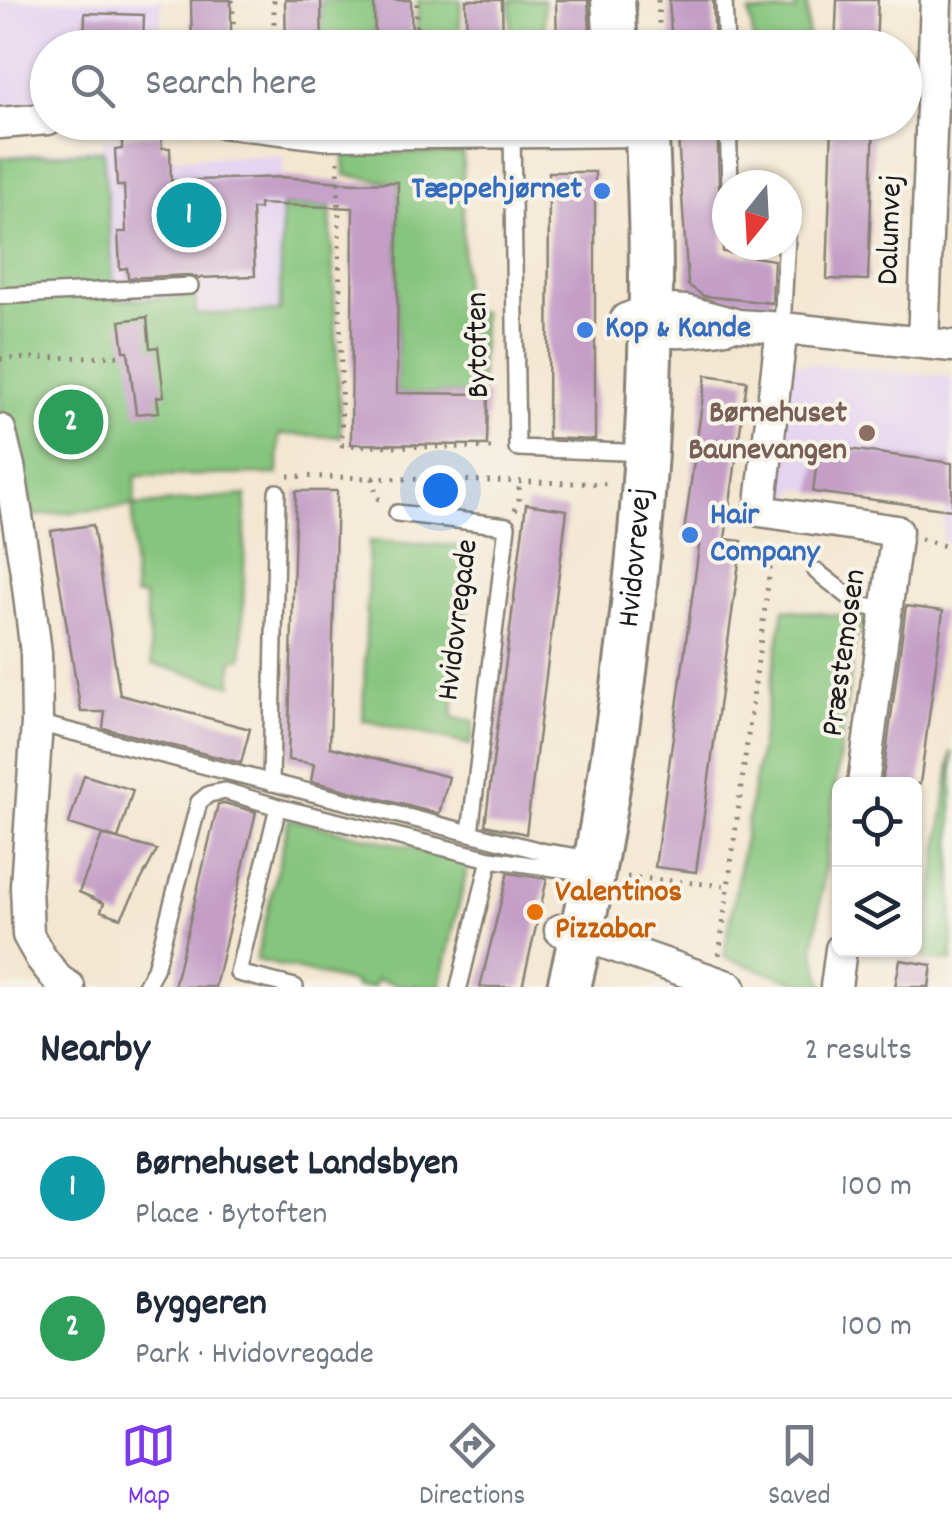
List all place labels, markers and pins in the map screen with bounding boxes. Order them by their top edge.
place label: Tæppehjørnet [412,168,582,214]
pin: 1 [156,178,222,252]
marker: Tæppehjørnet [591,180,613,202]
place label: Kop & Kande [605,307,751,353]
marker: Kop & Kande [574,319,596,341]
pin: 2 [38,384,104,460]
place label: Børnehuset Baunevangen [688,392,847,475]
marker: Børnehuset Baunevangen [856,422,878,444]
place label: Hair Company [710,494,821,577]
marker: Hair Company [679,524,701,546]
place label: Valentinos Pizzabar [555,871,682,954]
marker: Valentinos Pizzabar [524,901,546,923]

